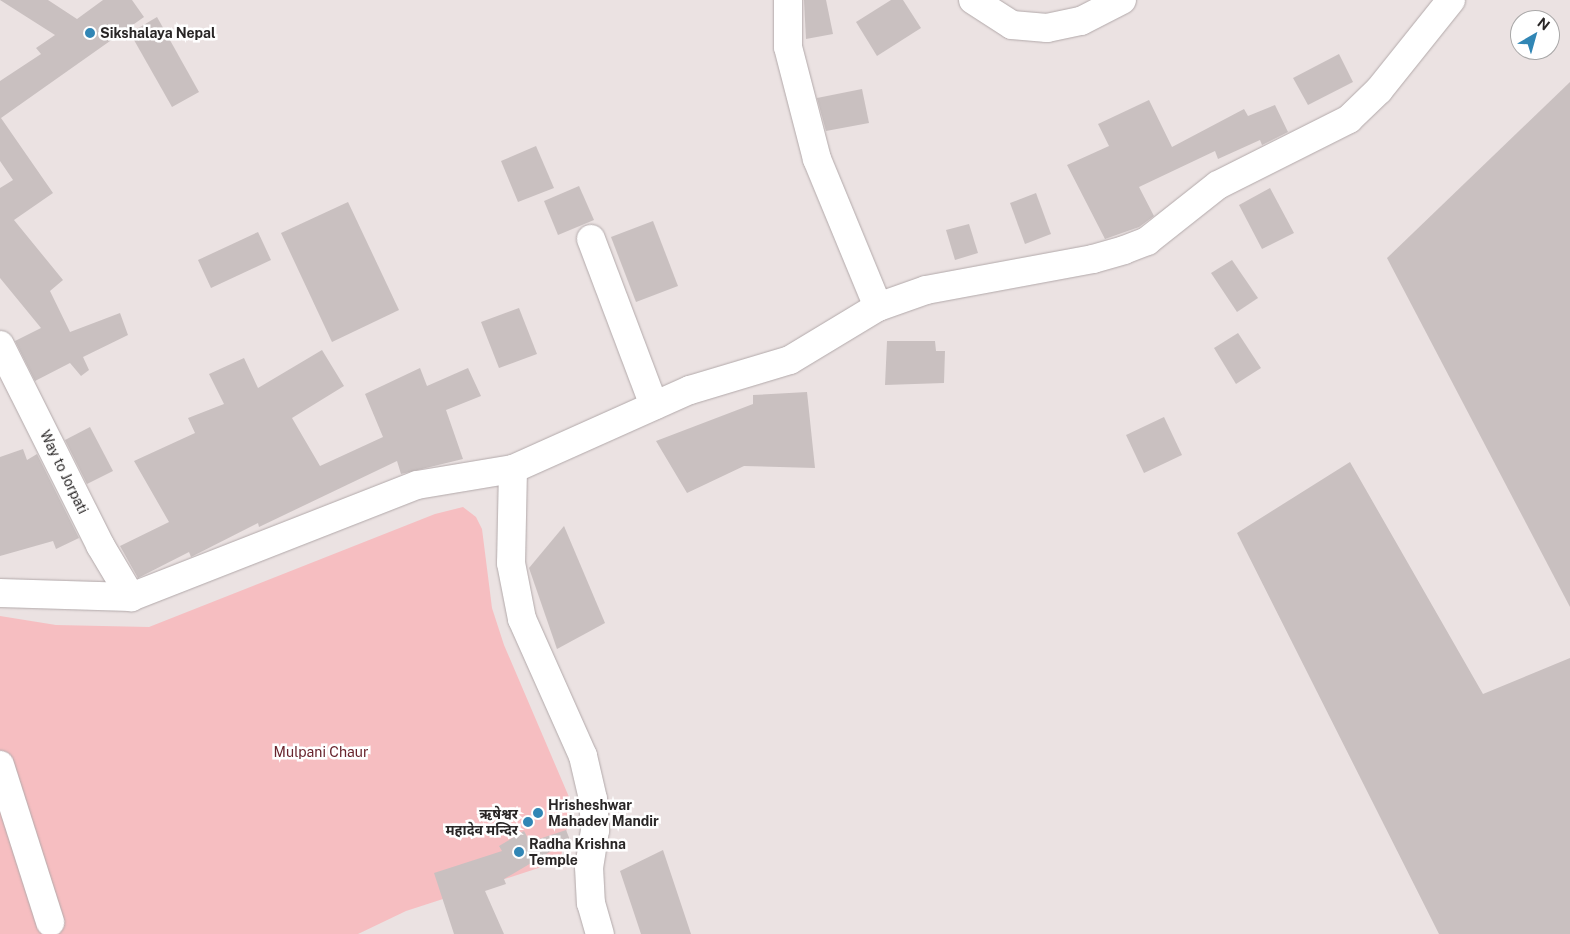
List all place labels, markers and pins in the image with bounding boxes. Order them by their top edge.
place label: Sikshalaya Nepal [100,25,216,41]
marker: Sikshalaya Nepal [84,27,96,39]
place label: Hrisheshwar Mahadev Mandir [548,797,659,830]
place label: ऋषेश्वर महादेव मन्दिर [445,806,518,839]
marker: Hrisheshwar Mahadev Mandir [532,807,544,819]
marker: ऋषेश्वर महादेव मन्दिर [522,816,534,828]
place label: Radha Krishna Temple [529,836,626,869]
marker: Radha Krishna Temple [513,846,525,858]

